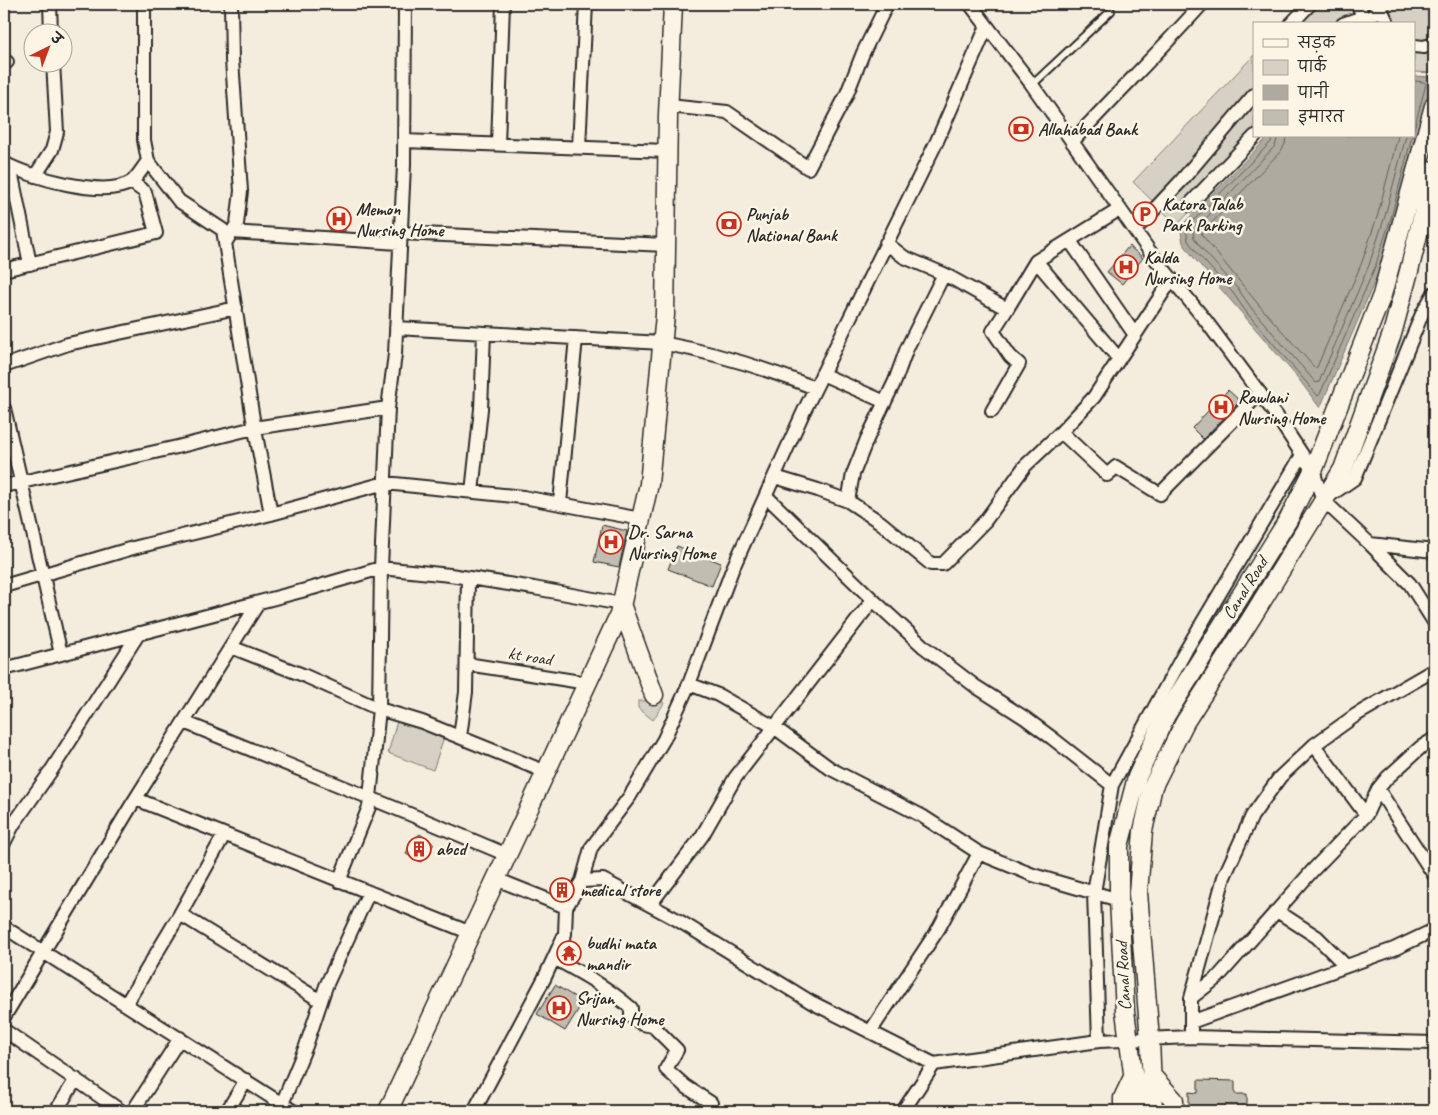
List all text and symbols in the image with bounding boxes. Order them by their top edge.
north arrow [22,22,72,72]
legend [1253,22,1416,138]
text: उ [46,28,67,49]
text: सड़क [1297,34,1336,53]
text: पार्क [1297,55,1328,77]
text: पानी [1297,81,1330,103]
text: इमारत [1298,108,1345,127]
bank icon: Allahabad Bank [1008,116,1034,142]
place label: Allahabad Bank [1038,118,1139,140]
place label: Katora Talab Park Parking [1162,193,1245,236]
place label: Memon Nursing Home [356,198,445,241]
parking icon: Katora Talab Park Parking [1132,201,1158,227]
place label: Punjab National Bank [746,203,839,246]
hospital icon: Memon Nursing Home [326,206,352,232]
bank icon: Punjab National Bank [716,211,742,237]
place label: Kalda Nursing Home [1144,246,1233,289]
hospital icon: Kalda Nursing Home [1113,254,1139,280]
place label: Rawlani Nursing Home [1238,386,1327,429]
hospital icon: Rawlani Nursing Home [1208,394,1234,420]
place label: Dr. Sarna Nursing Home [628,521,717,564]
hospital icon: Dr. Sarna Nursing Home [598,529,624,555]
street label: Canal Road [1217,550,1274,623]
street label: kt road [507,642,556,671]
building icon: abcd [406,836,432,862]
place label: abcd [436,838,468,860]
building icon: medical store [549,877,575,903]
place label: medical store [580,879,662,901]
place label: budhi mata mandir [586,932,658,975]
street label: Canal Road [1110,938,1136,1011]
temple icon: budhi mata mandir [556,940,582,966]
place label: Srijan Nursing Home [576,987,665,1030]
hospital icon: Srijan Nursing Home [546,995,572,1021]

